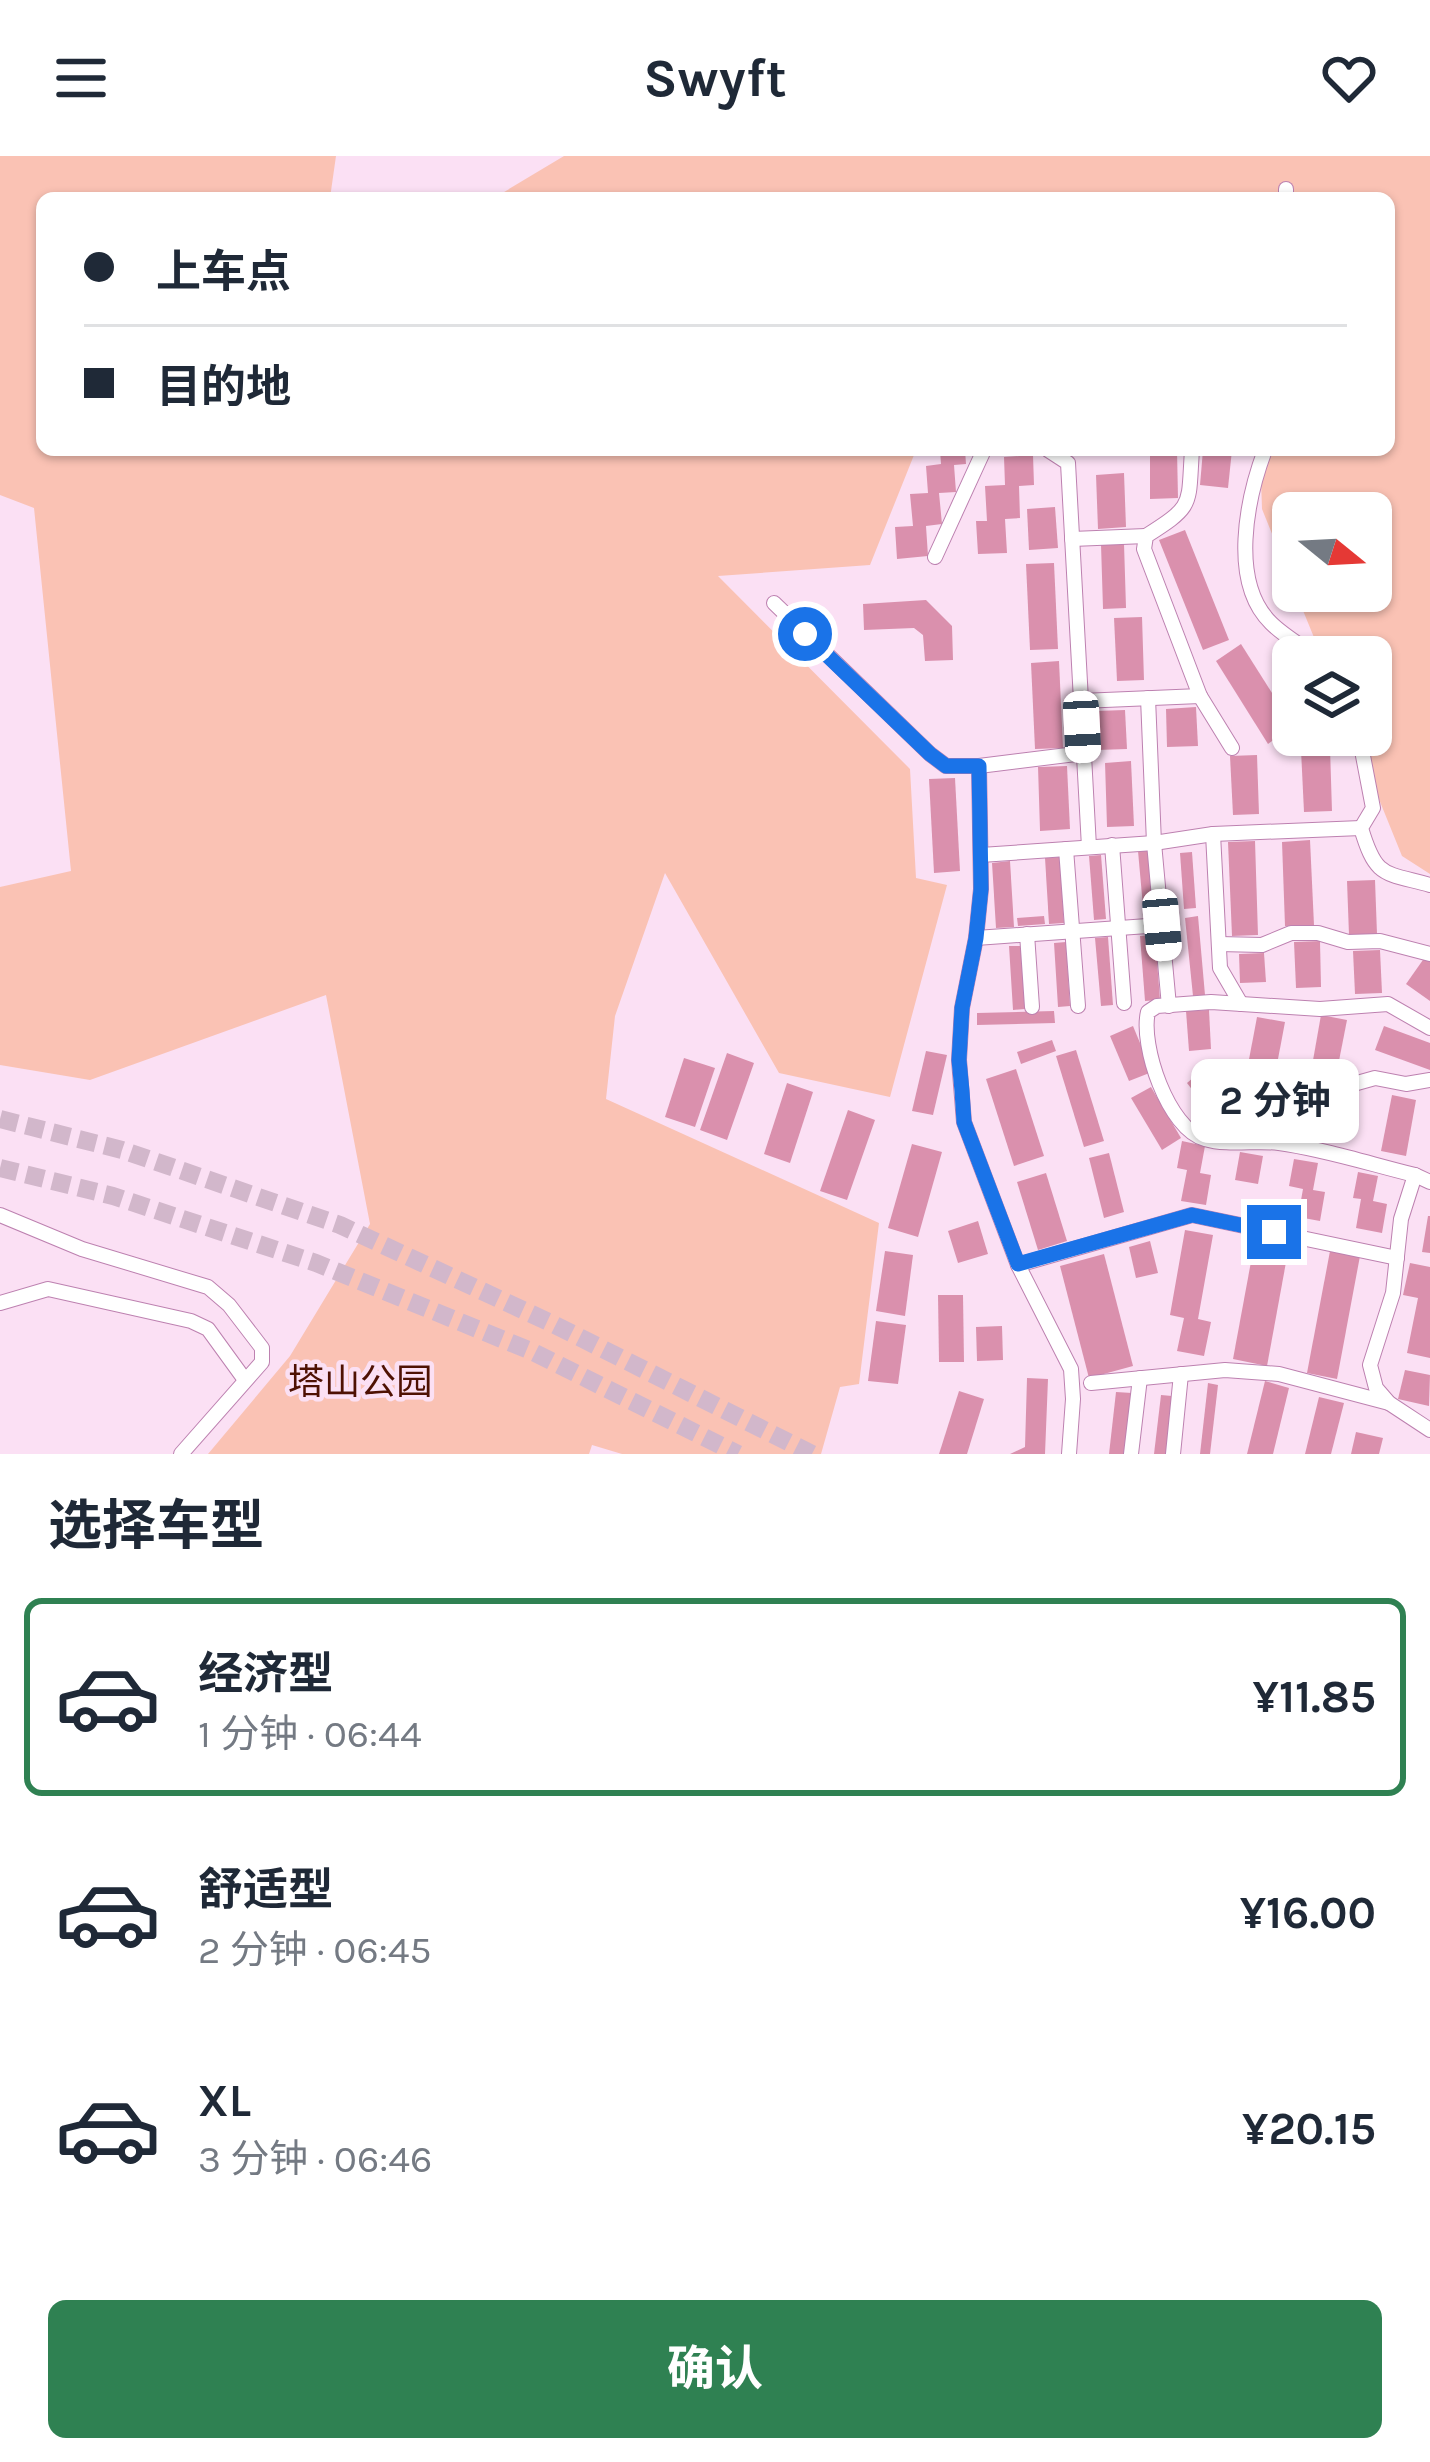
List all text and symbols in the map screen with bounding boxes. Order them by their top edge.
icon: menu [48,45,114,111]
icon: heart [1316,45,1382,111]
text: Swyft [643,46,787,110]
text: 上车点 [156,246,291,298]
text: 目的地 [156,361,291,413]
north arrow [1272,492,1392,612]
map controls [1272,492,1392,756]
route start [778,607,832,661]
button: layers [1272,636,1392,756]
car [1062,690,1102,764]
car [1141,888,1183,962]
callout: 2 分钟 [1190,1058,1358,1142]
text: 2 分钟 [1219,1078,1331,1124]
route end [1247,1205,1301,1259]
park label: 塔山公园 [288,1361,432,1403]
text: 选择车型 [48,1494,264,1558]
icon: car [54,1643,162,1751]
text: 经济型 [198,1648,333,1700]
text: ¥11.85 [1253,1671,1376,1723]
text: 1 分钟 · 06:44 [198,1711,422,1757]
icon: car [54,1859,162,1967]
text: 舒适型 [198,1864,333,1916]
text: ¥16.00 [1240,1887,1376,1939]
text: 2 分钟 · 06:45 [198,1927,432,1973]
icon: car [54,2075,162,2183]
text: XL [198,2075,251,2127]
text: ¥20.15 [1242,2103,1376,2155]
text: 3 分钟 · 06:46 [198,2136,432,2182]
button: 确认 [48,2300,1382,2438]

